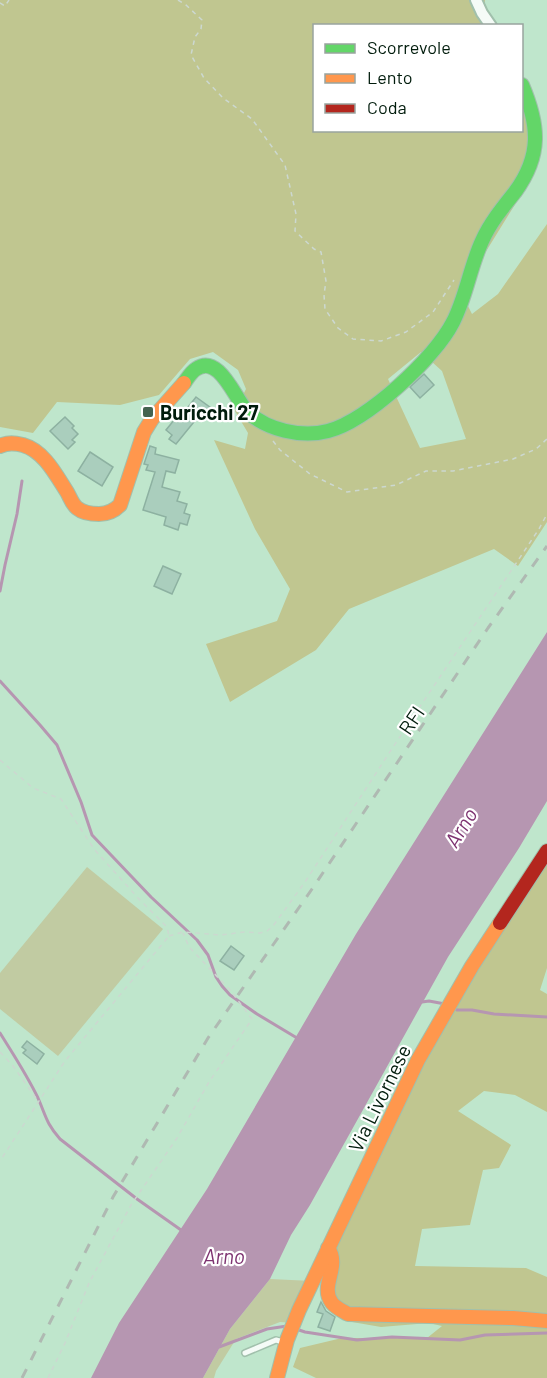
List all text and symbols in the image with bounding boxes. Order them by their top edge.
legend [313,24,523,132]
text: Scorrevole [367,36,451,58]
text: Lento [367,66,413,88]
text: Coda [367,96,407,118]
place label: Buricchi 27 [160,400,259,424]
marker: Buricchi 27 [141,405,155,419]
street label: RFI [393,701,429,739]
water label: Arno [438,803,482,851]
street label: Via Livornese [343,1040,415,1156]
water label: Arno [203,1243,245,1268]

